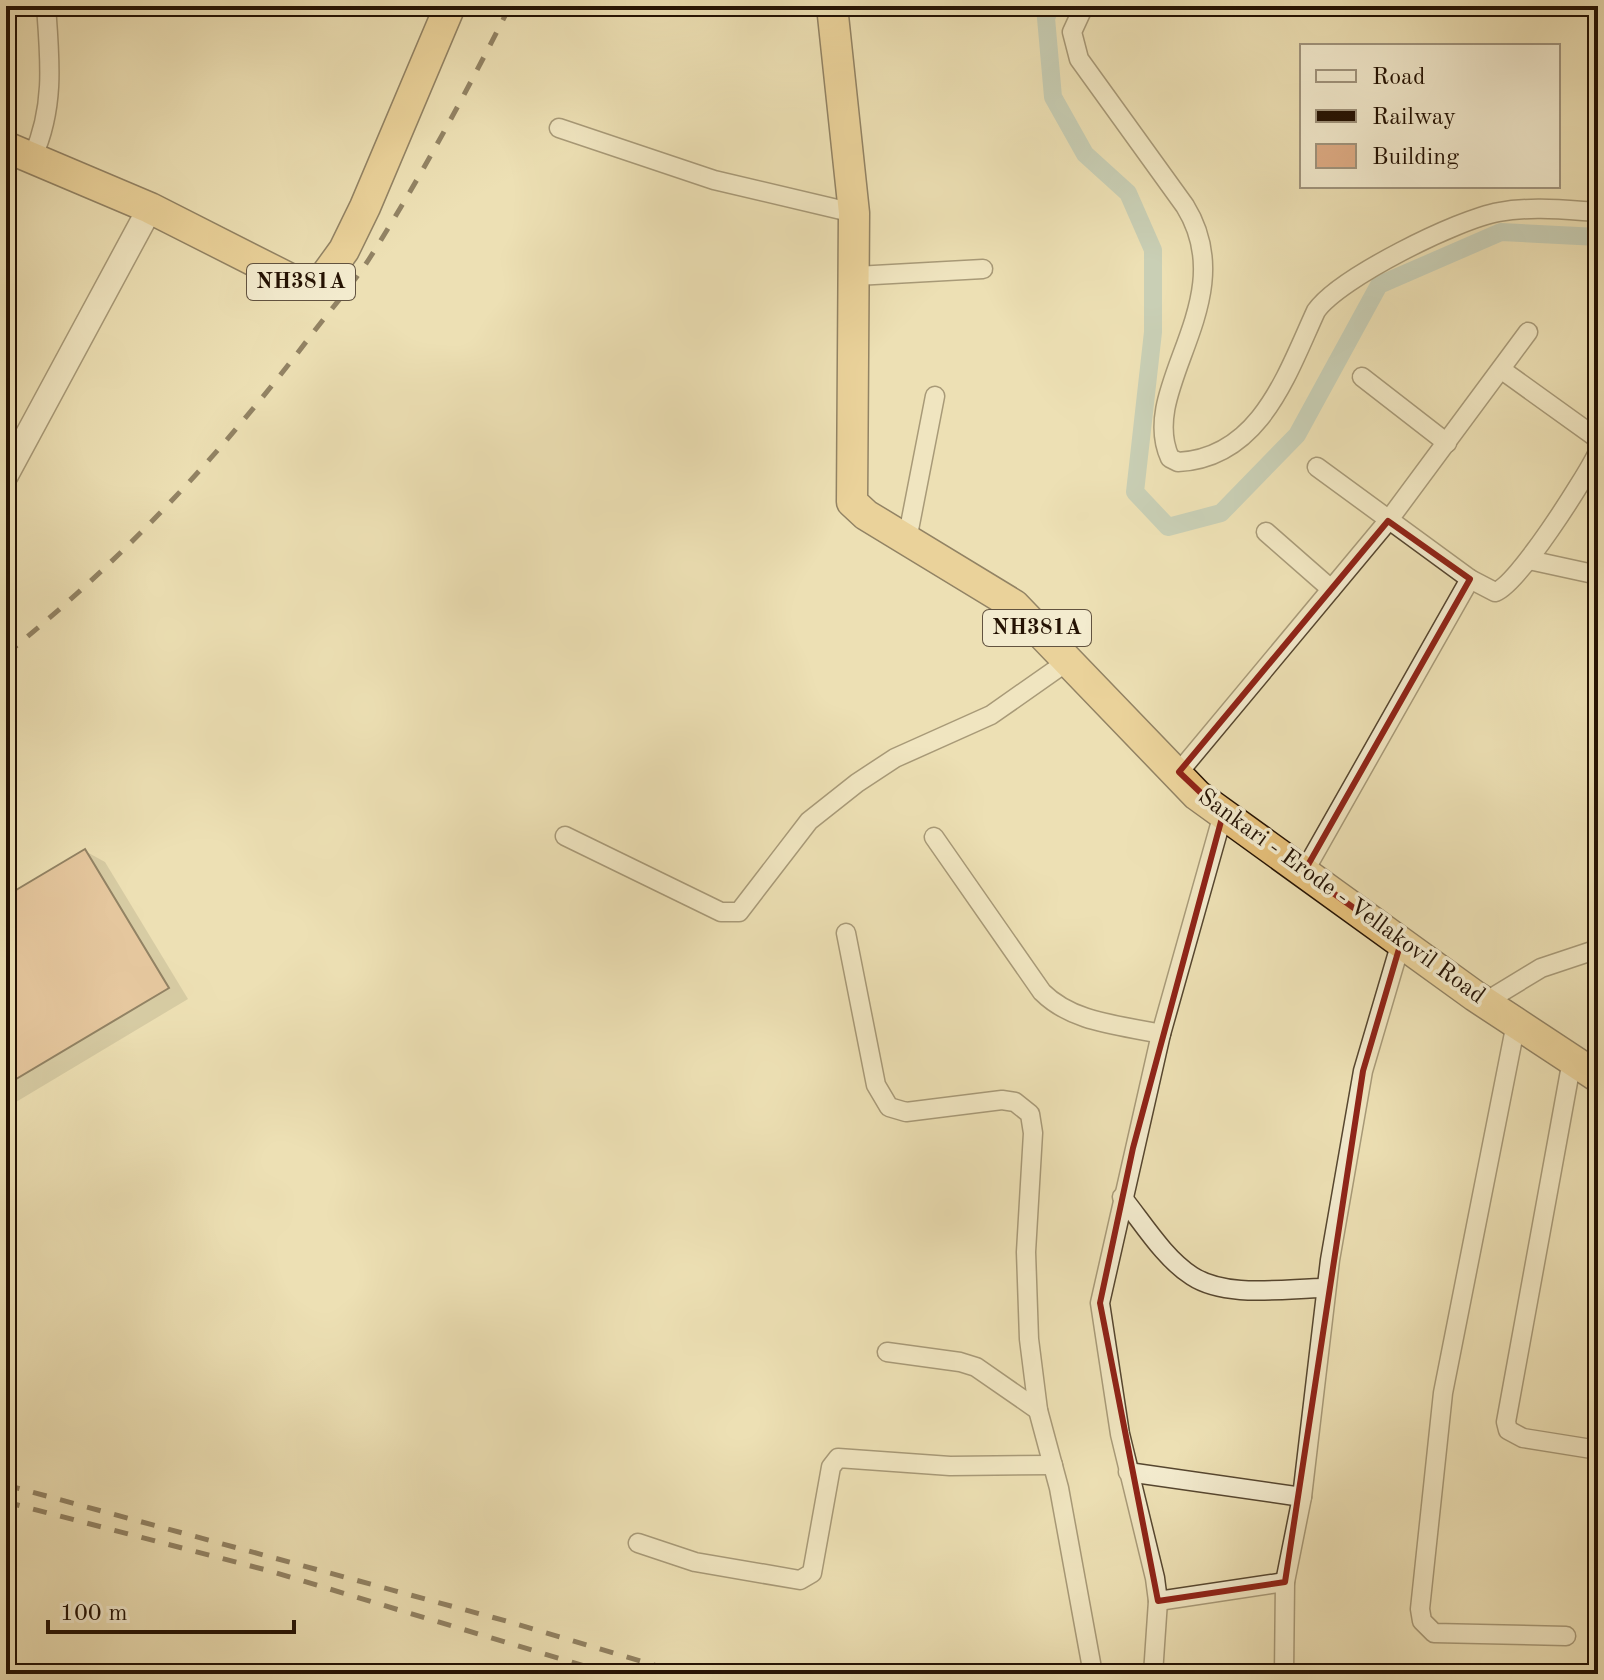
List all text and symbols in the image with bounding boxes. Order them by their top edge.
legend [1300,44,1560,188]
text: Road [1372,66,1425,90]
text: Railway [1372,106,1456,130]
text: Building [1372,146,1459,170]
road number: NH381A [247,264,355,300]
road number: NH381A [983,610,1091,646]
street label: Sankari - Erode - Vellakovil Road [1193,785,1489,1009]
scale bar [48,1584,294,1634]
text: 100 m [60,1602,128,1626]

